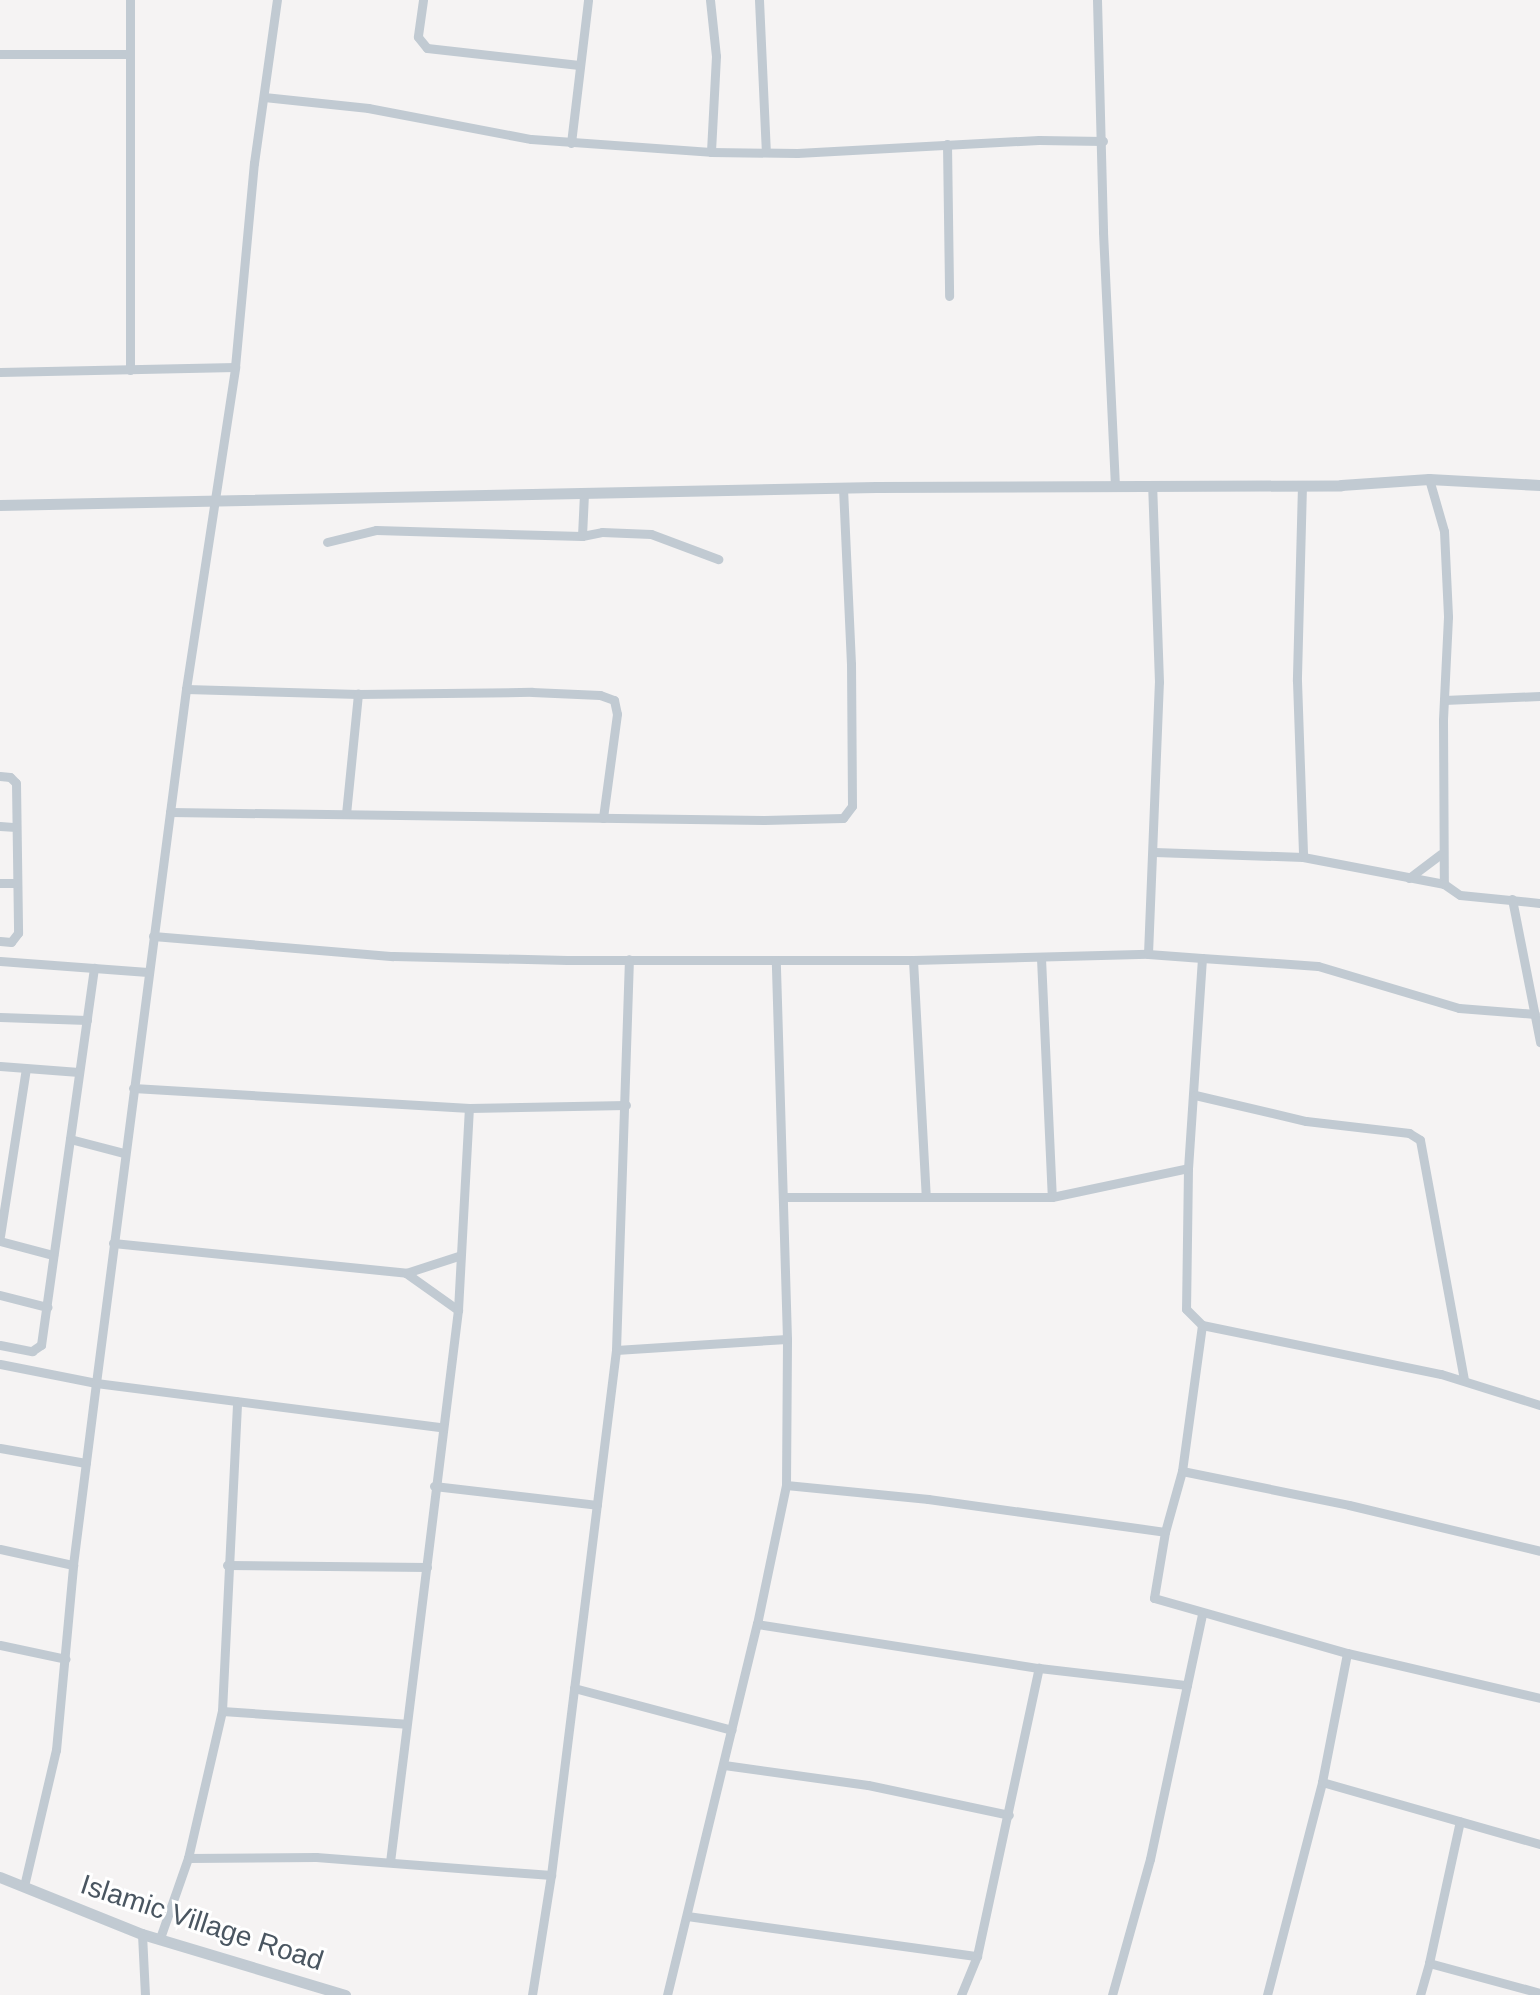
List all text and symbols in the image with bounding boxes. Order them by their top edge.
street label: Islamic Village Road [76,1868,328,1978]

